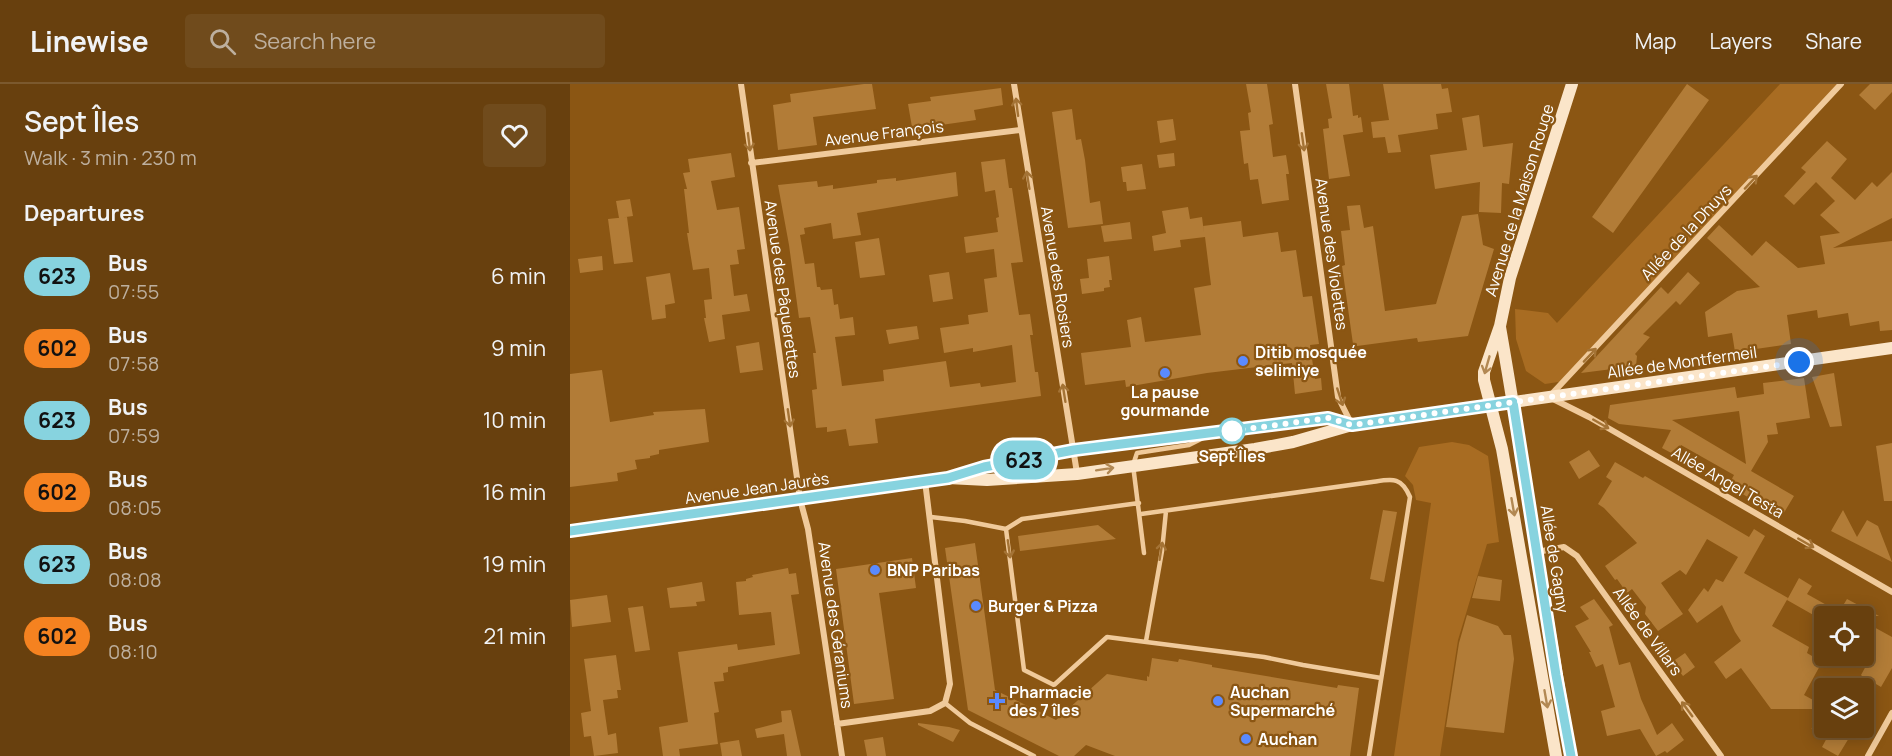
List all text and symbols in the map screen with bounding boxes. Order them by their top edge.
search box [185,14,605,68]
text: Linewise [30,22,149,60]
icon: search [206,25,239,58]
text: Search here [254,26,376,56]
text: Map [1635,27,1676,55]
text: Layers [1709,27,1772,55]
text: Share [1805,27,1862,55]
one-way arrow [1011,97,1022,117]
street label: Avenue de la Maison Rouge [1479,101,1559,299]
text: Sept Îles [24,102,139,140]
button: heart [483,104,546,167]
street label: Avenue François [823,115,945,151]
one-way arrow [743,132,754,151]
one-way arrow [1297,132,1308,151]
text: Walk · 3 min · 230 m [24,144,197,171]
one-way arrow [1023,170,1034,190]
one-way arrow [1744,174,1758,189]
street label: Avenue des Violettes [1310,176,1354,332]
street label: Allée de la Dhuys [1636,179,1736,285]
text: Departures [24,198,144,228]
street label: Avenue des Pâquerettes [760,199,806,379]
street label: Avenue des Rosiers [1036,205,1080,349]
text: Bus [108,248,148,278]
text: 6 min [491,261,546,291]
text: 623 [38,262,76,290]
text: 07:55 [108,278,159,305]
text: Bus [108,320,148,350]
text: 9 min [491,333,546,363]
text: 602 [37,334,77,362]
place label: Ditib mosquée selimiye [1255,341,1367,381]
street label: Allée de Montfermeil [1606,341,1758,383]
your location [1784,347,1814,377]
one-way arrow [1583,348,1597,363]
text: 07:58 [108,350,159,377]
marker: Ditib mosquée selimiye [1236,354,1250,368]
one-way arrow [1481,355,1492,374]
marker: La pause gourmande [1158,366,1172,380]
place label: La pause gourmande [1120,381,1210,421]
one-way arrow [1058,383,1069,403]
one-way arrow [1335,387,1346,406]
text: Bus [108,392,148,422]
text: 10 min [483,405,546,435]
text: 623 [38,406,76,434]
one-way arrow [783,408,794,428]
marker: Sept Îles [1219,418,1245,444]
one-way arrow [1592,418,1609,430]
text: 07:59 [108,422,160,449]
line badge: 623 [990,440,1058,479]
street label: Allée Angel Testa [1668,441,1788,523]
place label: Sept Îles [1198,445,1266,467]
text: 623 [1005,446,1043,474]
text: Bus [108,464,148,494]
one-way arrow [1095,464,1115,475]
street label: Avenue Jean Jaurès [683,467,831,509]
text: 16 min [483,477,546,507]
text: 602 [37,478,77,506]
text: 08:05 [108,494,162,521]
one-way arrow [1507,496,1518,516]
street label: Allée de Gagny [1536,504,1574,615]
text: Bus [108,536,148,566]
one-way arrow [1797,537,1814,549]
one-way arrow [1004,539,1015,558]
street label: Avenue des Géraniums [813,540,859,710]
one-way arrow [1156,542,1167,561]
text: 19 min [483,549,546,579]
text: 623 [38,550,76,578]
place label: BNP Paribas [887,559,980,581]
marker: BNP Paribas [868,563,882,577]
text: 08:08 [108,566,162,593]
street label: Allée de Villars [1608,582,1688,680]
place label: Burger & Pizza [988,595,1098,617]
marker: Burger & Pizza [969,599,983,613]
map controls [1814,606,1874,738]
button: locate [1814,606,1874,666]
text: Bus [108,608,148,638]
text: 21 min [484,621,546,651]
text: 602 [37,622,77,650]
text: 08:10 [108,638,158,665]
button: layers [1814,678,1874,738]
place label: Pharmacie des 7 îles [1009,681,1092,721]
place label: Auchan Supermarché [1230,681,1335,721]
one-way arrow [1541,689,1552,708]
marker: Pharmacie des 7 îles [990,694,1004,708]
marker: Auchan Supermarché [1211,694,1225,708]
one-way arrow [1681,701,1693,717]
place label: Auchan [1258,728,1317,750]
marker: Auchan [1239,732,1253,746]

